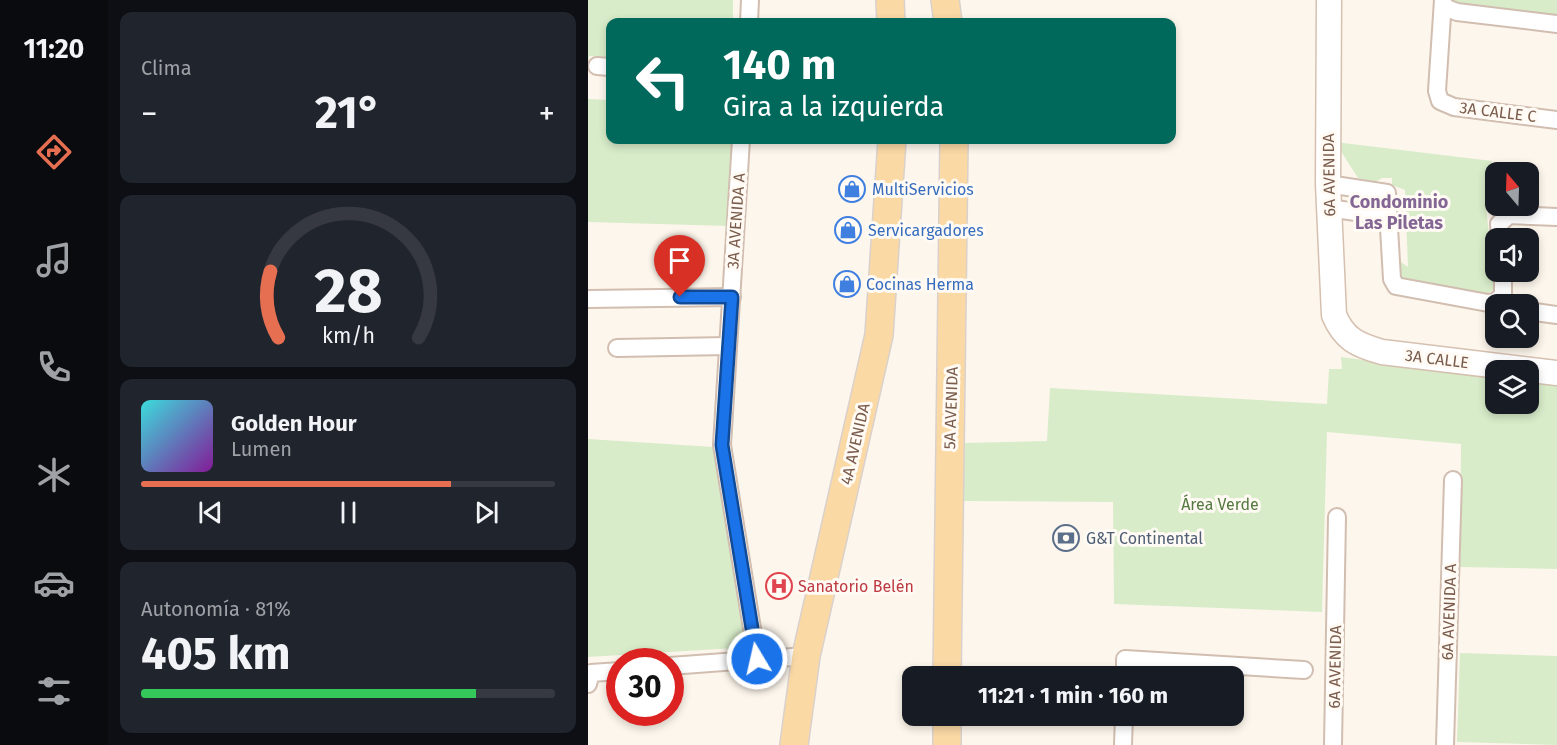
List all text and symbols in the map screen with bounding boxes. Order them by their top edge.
text: 11:20 [24,33,84,65]
text: 140 m [723,40,836,90]
icon: left [624,42,702,120]
text: Clima [141,56,192,80]
text: 21° [315,86,381,140]
text: Gira a la izquierda [723,91,944,123]
text: − [141,94,158,134]
text: + [539,94,555,134]
street label: 3A CALLE C [1459,98,1538,126]
icon: directions [33,131,75,173]
street label: 6A AVENIDA [1319,132,1339,217]
north arrow [1485,162,1539,216]
map controls [1485,162,1539,414]
street label: 3A AVENIDA A [723,172,749,270]
shop icon: MultiServicios [837,174,867,204]
place label: MultiServicios [872,180,974,199]
district label: Condominio Las Piletas [1350,191,1448,234]
shop icon: Servicargadores [833,215,863,245]
place label: Servicargadores [868,221,984,240]
button: sound [1485,228,1539,282]
pin [654,235,705,297]
icon: music [33,239,75,281]
icon: arrive [663,244,696,277]
text: 28 [314,254,382,329]
shop icon: Cocinas Herma [832,269,862,299]
place label: Cocinas Herma [866,275,974,294]
button: search [1485,294,1539,348]
text: km/h [321,323,375,349]
icon: phone [33,346,75,388]
street label: 3A CALLE [1404,346,1470,372]
button: layers [1485,360,1539,414]
street label: 5A AVENIDA [940,365,962,450]
street label: 4A AVENIDA [836,400,874,487]
text: Golden Hour [231,410,357,437]
text: Lumen [231,437,292,461]
icon: climate [33,454,75,496]
park label: Área Verde [1181,494,1259,514]
icon: previous [194,496,227,529]
icon: pause [332,496,365,529]
icon: next [470,496,503,529]
bank icon: G&T Continental [1051,523,1081,553]
place label: G&T Continental [1086,529,1203,548]
icon: car [33,562,75,604]
street label: 6A AVENIDA A [1438,563,1460,661]
hospital icon: Sanatorio Belén [764,571,794,601]
place label: Sanatorio Belén [798,577,914,596]
text: Autonomía · 81% [141,597,291,621]
street label: 6A AVENIDA [1325,624,1345,709]
text: 405 km [141,627,290,681]
position arrow [725,627,789,691]
speed limit sign: 30 [606,648,684,726]
icon: filters [33,670,75,712]
text: 11:21 · 1 min · 160 m [978,682,1168,709]

